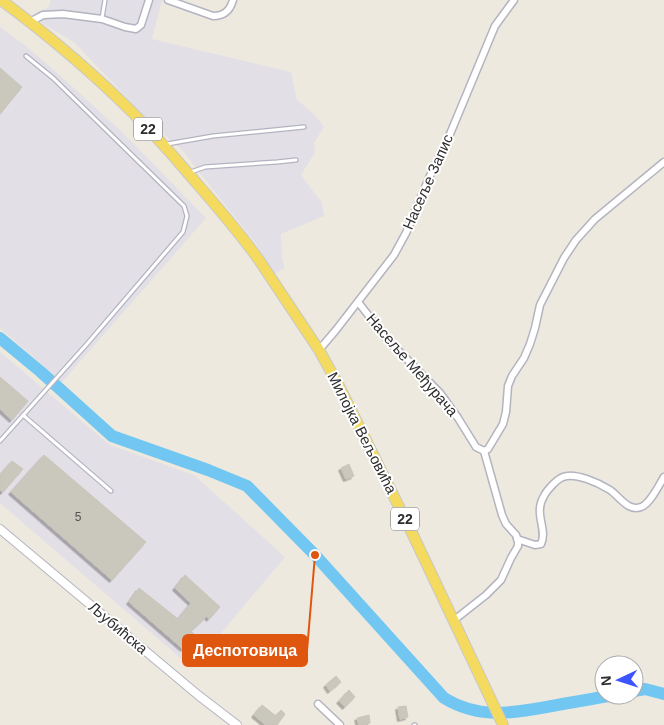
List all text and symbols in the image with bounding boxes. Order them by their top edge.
road number: 22 [134,118,162,140]
street label: Насеље Запис [399,131,456,232]
street label: Насеље Међурача [363,310,462,420]
street label: Милојка Вељовића [324,369,401,497]
road number: 22 [391,508,419,530]
house number: 5 [75,510,82,524]
street label: Љубићска [85,598,152,658]
callout: Деспотовица [183,635,307,666]
text: Деспотовица [193,642,297,659]
north arrow [594,655,644,705]
text: N [598,675,614,687]

